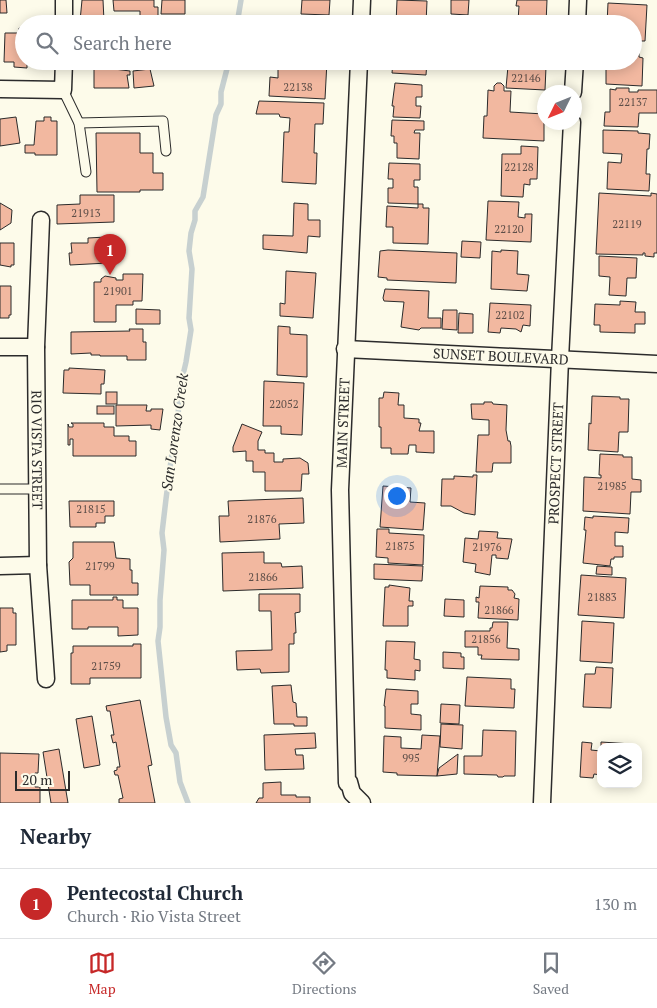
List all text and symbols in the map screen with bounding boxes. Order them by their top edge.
search box [15,15,642,70]
icon: search [33,29,61,57]
text: Search here [73,30,172,55]
house number: 22146 [511,71,541,85]
house number: 22138 [283,80,313,94]
north arrow [537,85,582,130]
house number: 22137 [618,95,648,109]
house number: 22128 [504,160,534,174]
house number: 21913 [71,206,101,220]
house number: 22119 [612,217,642,231]
house number: 22120 [494,222,524,236]
pin: 1 [94,234,126,275]
house number: 21901 [103,284,133,298]
house number: 22102 [495,308,525,322]
street label: SUNSET BOULEVARD [433,343,569,369]
water label: San Lorenzo Creek [156,371,192,492]
street label: MAIN STREET [331,377,354,468]
street label: RIO VISTA STREET [27,390,47,510]
house number: 22052 [269,397,299,411]
street label: PROSPECT STREET [543,402,567,525]
house number: 21985 [597,479,627,493]
your location [384,483,410,509]
house number: 21815 [76,502,106,516]
house number: 21876 [247,512,277,526]
house number: 21875 [385,539,415,553]
house number: 21976 [472,540,502,554]
house number: 21799 [85,559,115,573]
house number: 21866 [248,570,278,584]
house number: 21883 [587,590,617,604]
house number: 21866 [484,603,514,617]
house number: 21856 [471,632,501,646]
house number: 21759 [91,659,121,673]
map controls [597,743,642,788]
button: layers [597,743,642,788]
house number: 995 [402,751,420,765]
scale bar [15,768,70,791]
text: 20 m [22,770,52,789]
text: Nearby [20,822,91,850]
text: Pentecostal Church [67,880,243,905]
text: 1 [31,893,41,915]
text: 130 m [594,893,637,915]
text: Church · Rio Vista Street [67,905,241,927]
tab: Map [88,949,116,998]
tab: Directions [292,949,357,998]
tab: Saved [533,949,569,998]

